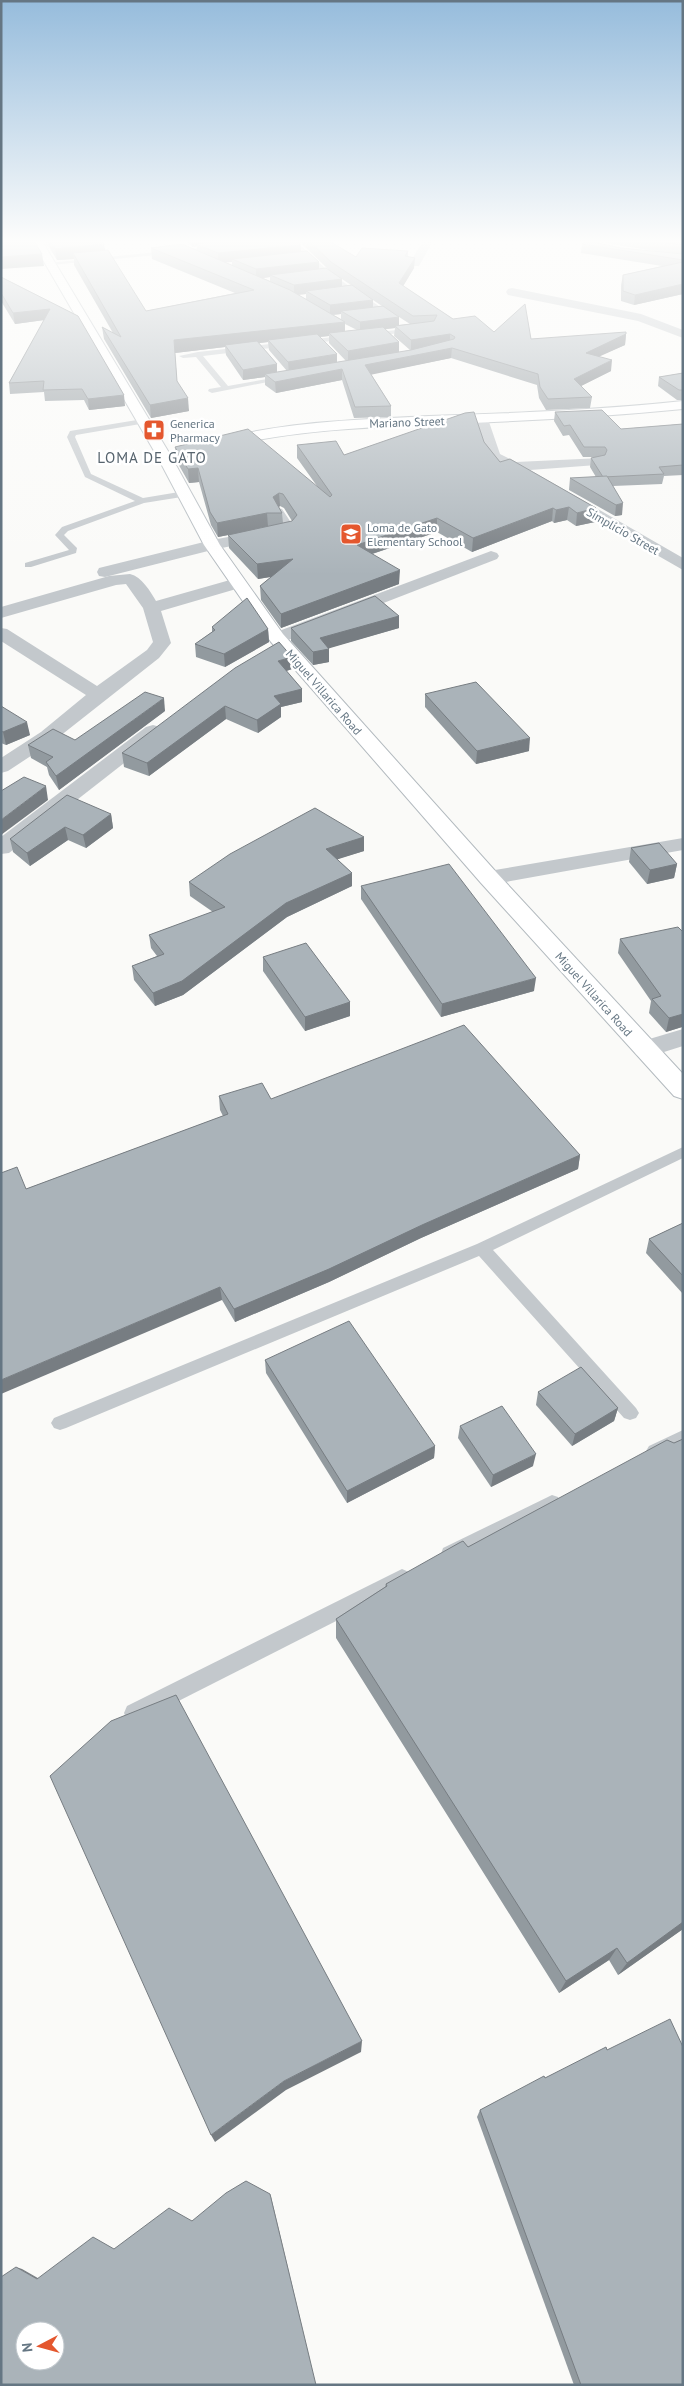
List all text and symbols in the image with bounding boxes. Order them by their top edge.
street label: Mariano Street [369,413,445,431]
place label: Generica Pharmacy [170,416,220,445]
pharmacy icon: Generica Pharmacy [142,418,166,442]
district label: LOMA DE GATO [97,448,207,467]
street label: Simplicio Street [584,504,662,558]
place label: Loma de Gato Elementary School [367,520,463,549]
school or university icon: Loma de Gato Elementary School [339,522,363,546]
street label: Miguel Villarica Road [283,646,365,738]
street label: Miguel Villarica Road [552,949,636,1039]
north arrow [15,2321,65,2371]
text: N [18,2342,37,2353]

